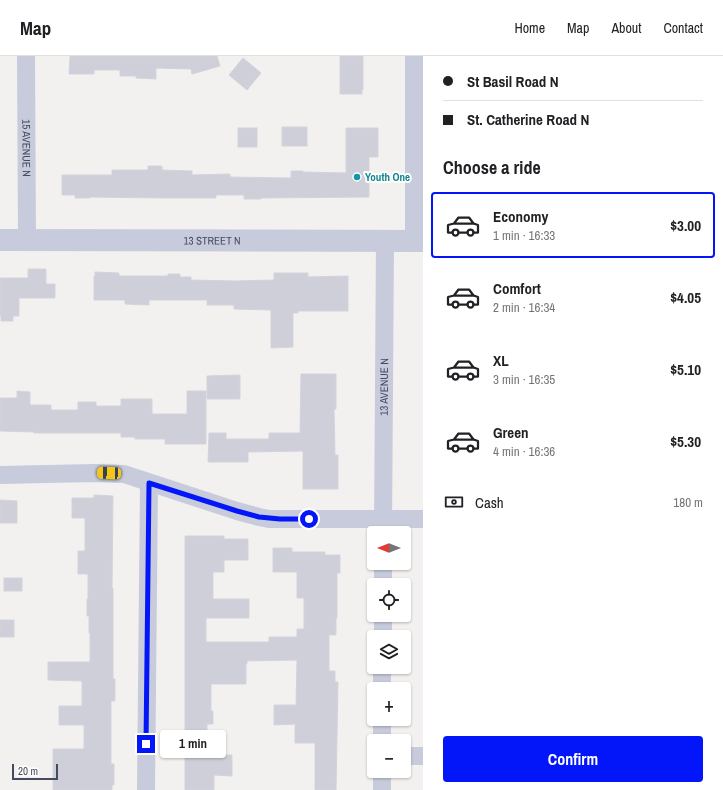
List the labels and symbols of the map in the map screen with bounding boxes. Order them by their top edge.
street label: 15 AVENUE N [19,119,34,177]
place label: Youth One [365,170,410,184]
marker: Youth One [352,172,362,182]
street label: 13 STREET N [183,233,241,248]
street label: 13 AVENUE N [377,358,391,416]
car [97,467,121,479]
route start [300,510,318,528]
north arrow [367,526,411,570]
callout: 1 min [160,730,226,758]
route end [137,735,155,753]
scale bar [12,762,58,781]

